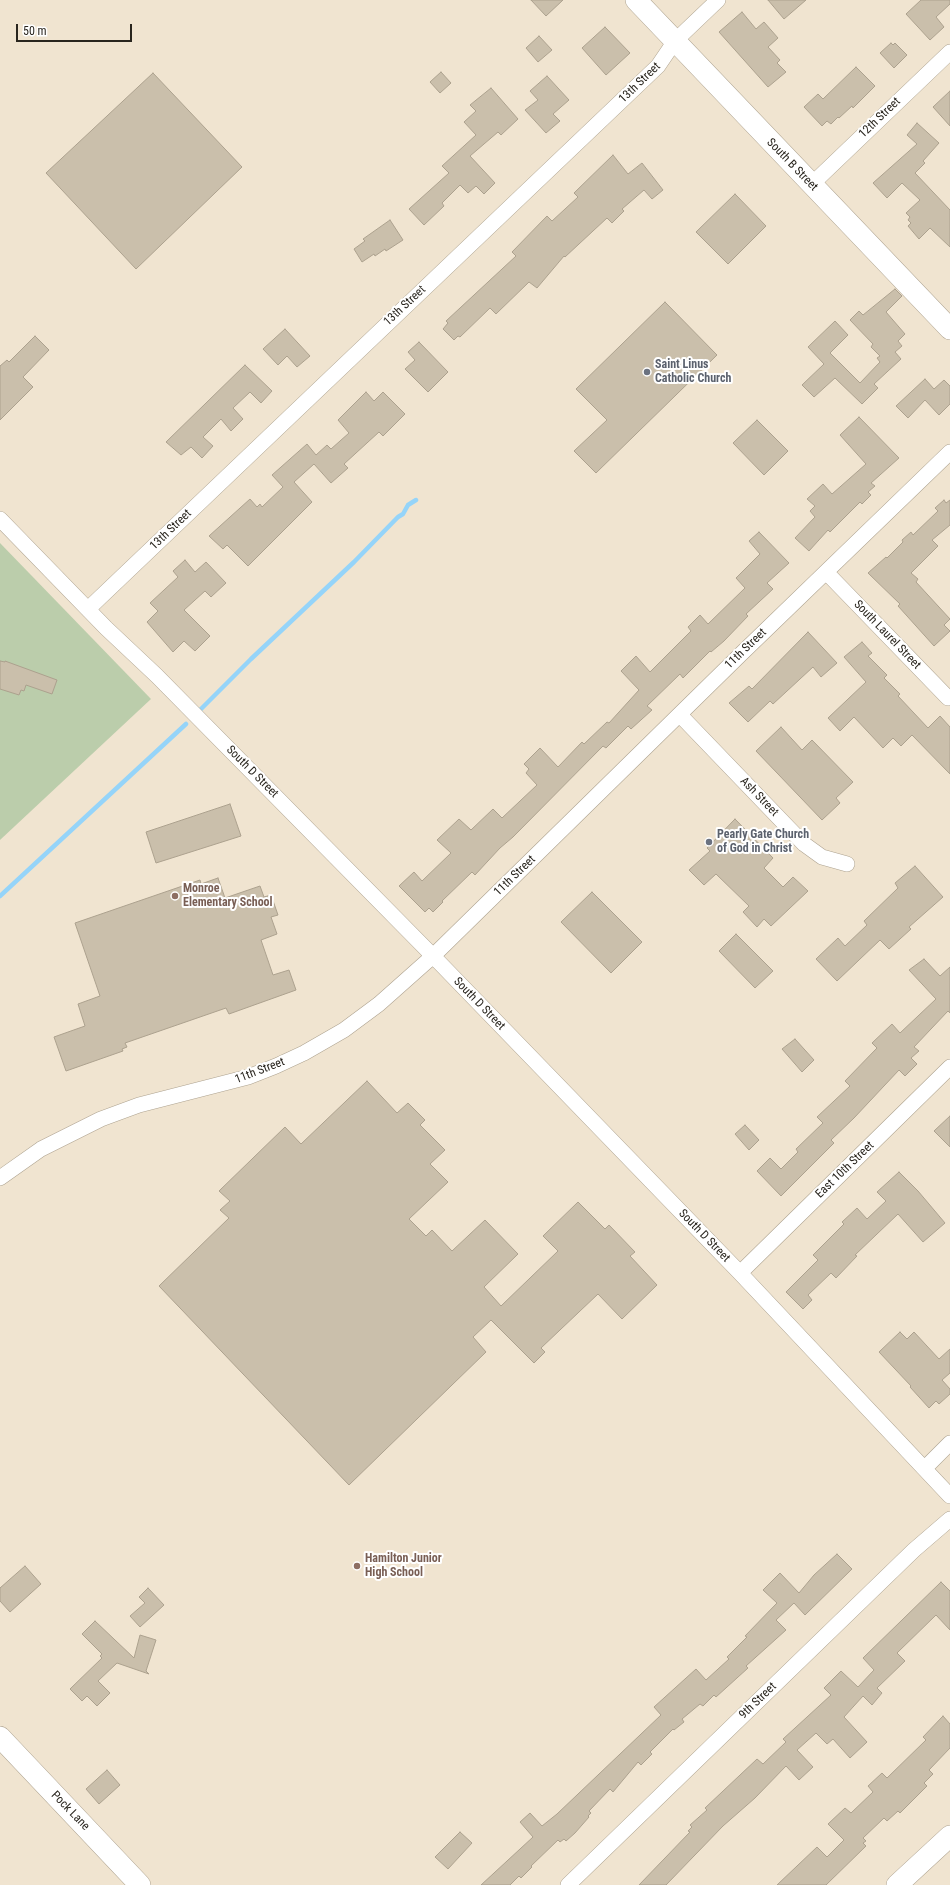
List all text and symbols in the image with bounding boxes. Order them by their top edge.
scale bar [18,16,134,42]
text: 50 m [23,24,47,38]
street label: 13th Street [616,60,664,106]
street label: 12th Street [856,95,904,141]
street label: South B Street [763,136,821,194]
street label: 13th Street [381,283,429,329]
place label: Saint Linus Catholic Church [655,358,731,386]
marker: Saint Linus Catholic Church [642,367,652,377]
street label: 13th Street [147,507,195,553]
street label: South Laurel Street [850,598,924,672]
street label: 11th Street [722,626,770,672]
street label: South D Street [223,743,281,801]
street label: Ash Street [737,774,781,820]
place label: Pearly Gate Church of God in Christ [717,828,809,856]
marker: Pearly Gate Church of God in Christ [704,837,714,847]
street label: 11th Street [491,853,539,899]
place label: Monroe Elementary School [183,882,273,910]
marker: Monroe Elementary School [170,891,180,901]
street label: South D Street [450,975,508,1033]
street label: 11th Street [233,1055,287,1087]
street label: East 10th Street [813,1139,877,1201]
street label: South D Street [675,1207,733,1265]
place label: Hamilton Junior High School [365,1552,442,1580]
marker: Hamilton Junior High School [352,1561,362,1571]
street label: 9th Street [736,1680,780,1722]
street label: Pock Lane [48,1788,92,1834]

